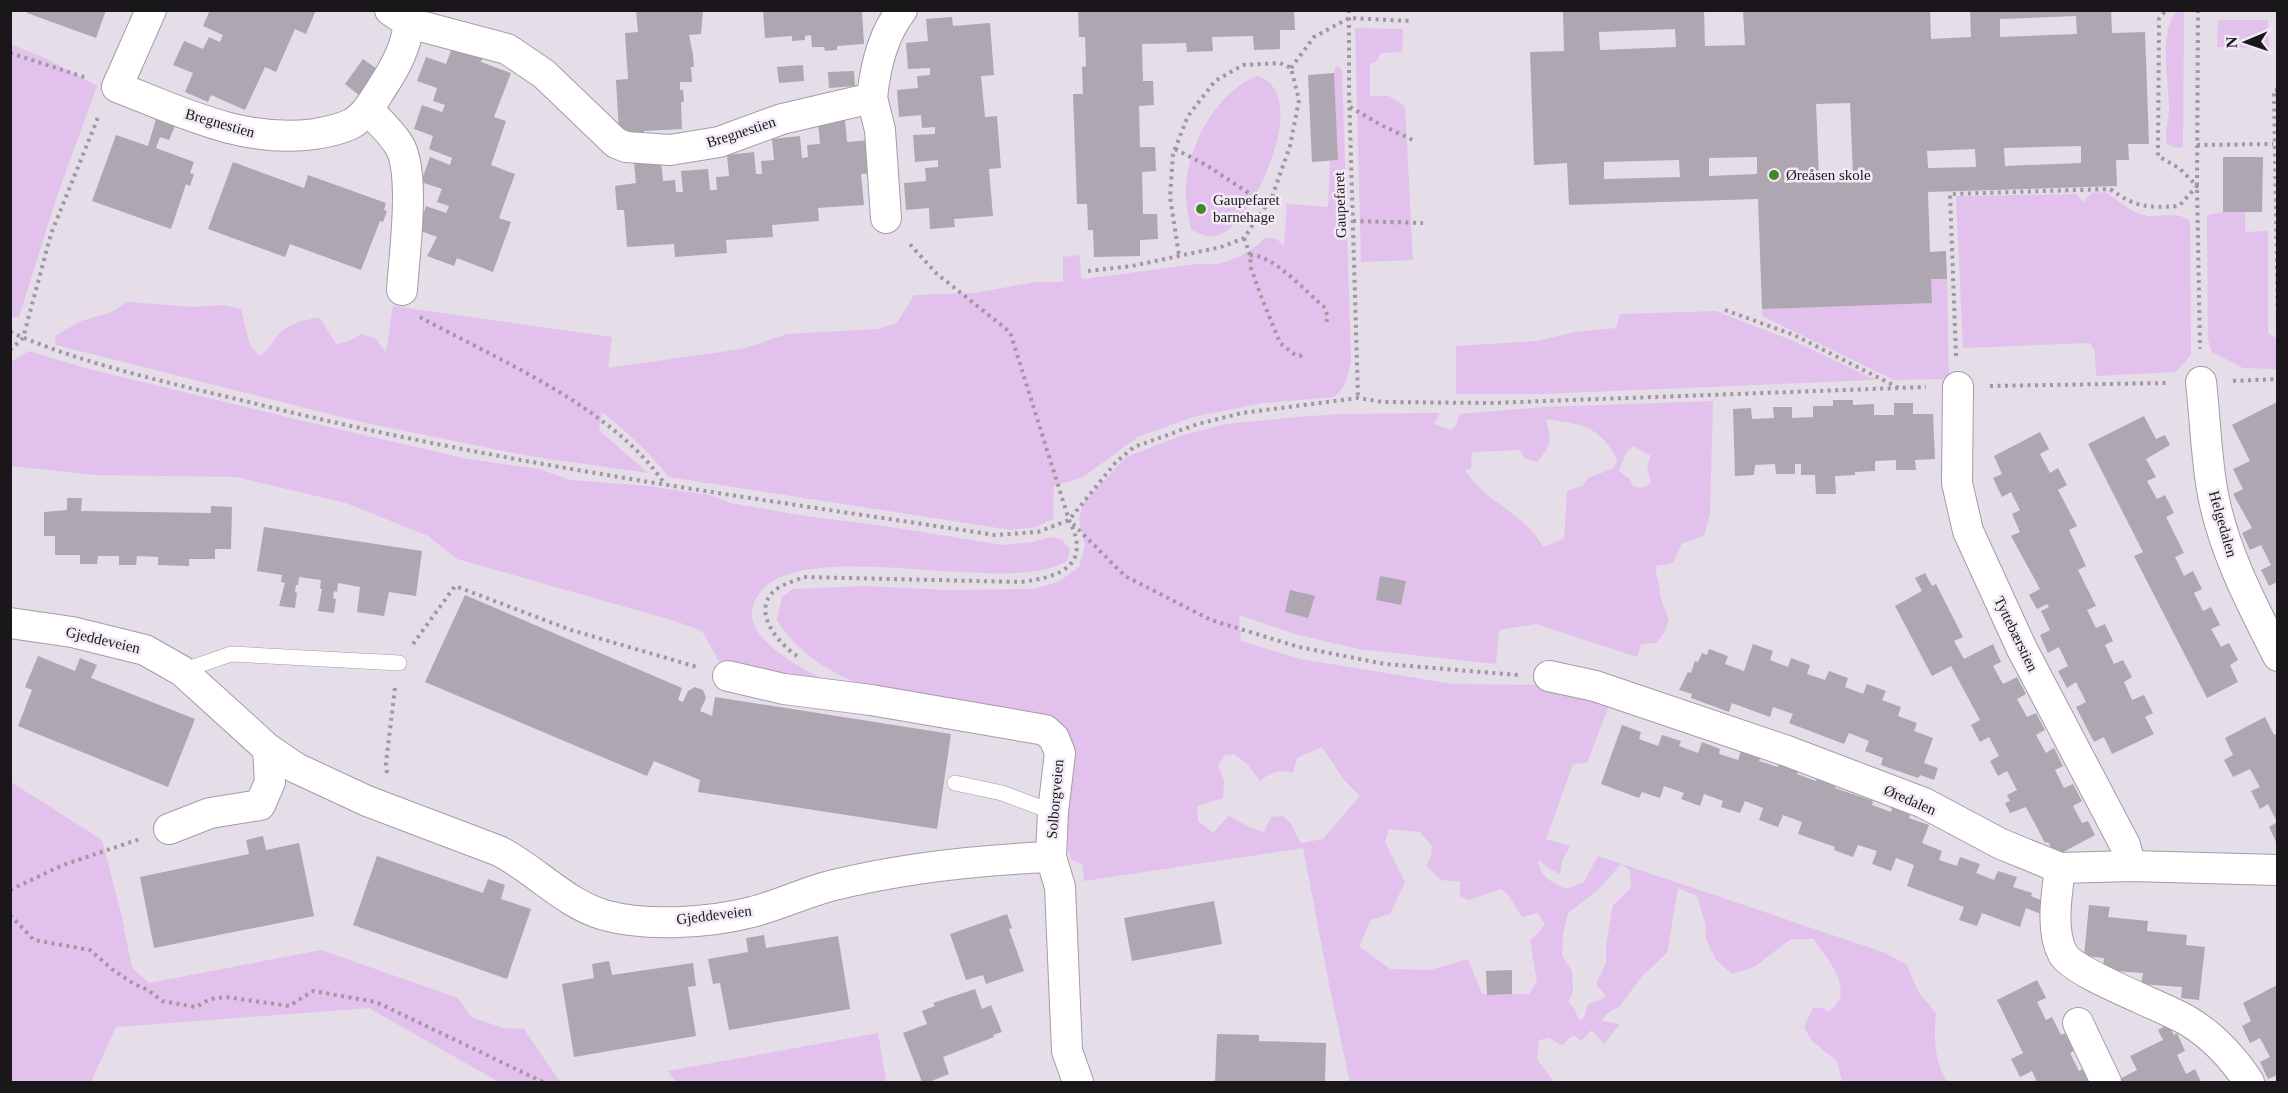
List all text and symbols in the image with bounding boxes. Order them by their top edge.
north arrow [2216,12,2276,72]
text: N [2223,36,2240,49]
street label: Bregnestien [183,105,257,141]
street label: Bregnestien [704,113,778,151]
place label: Øreåsen skole [1786,167,1871,183]
marker: Øreåsen skole [1767,168,1781,182]
street label: Gaupefaret [1331,171,1349,239]
place label: Gaupefaret barnehage [1213,192,1280,225]
marker: Gaupefaret barnehage [1194,202,1208,216]
street label: Helgedalen [2206,489,2240,560]
street label: Tyttebærstien [1991,594,2041,675]
street label: Gjeddeveien [64,624,142,656]
street label: Solborgveien [1044,758,1066,839]
street label: Øredalen [1882,782,1939,818]
street label: Gjeddeveien [675,902,753,928]

